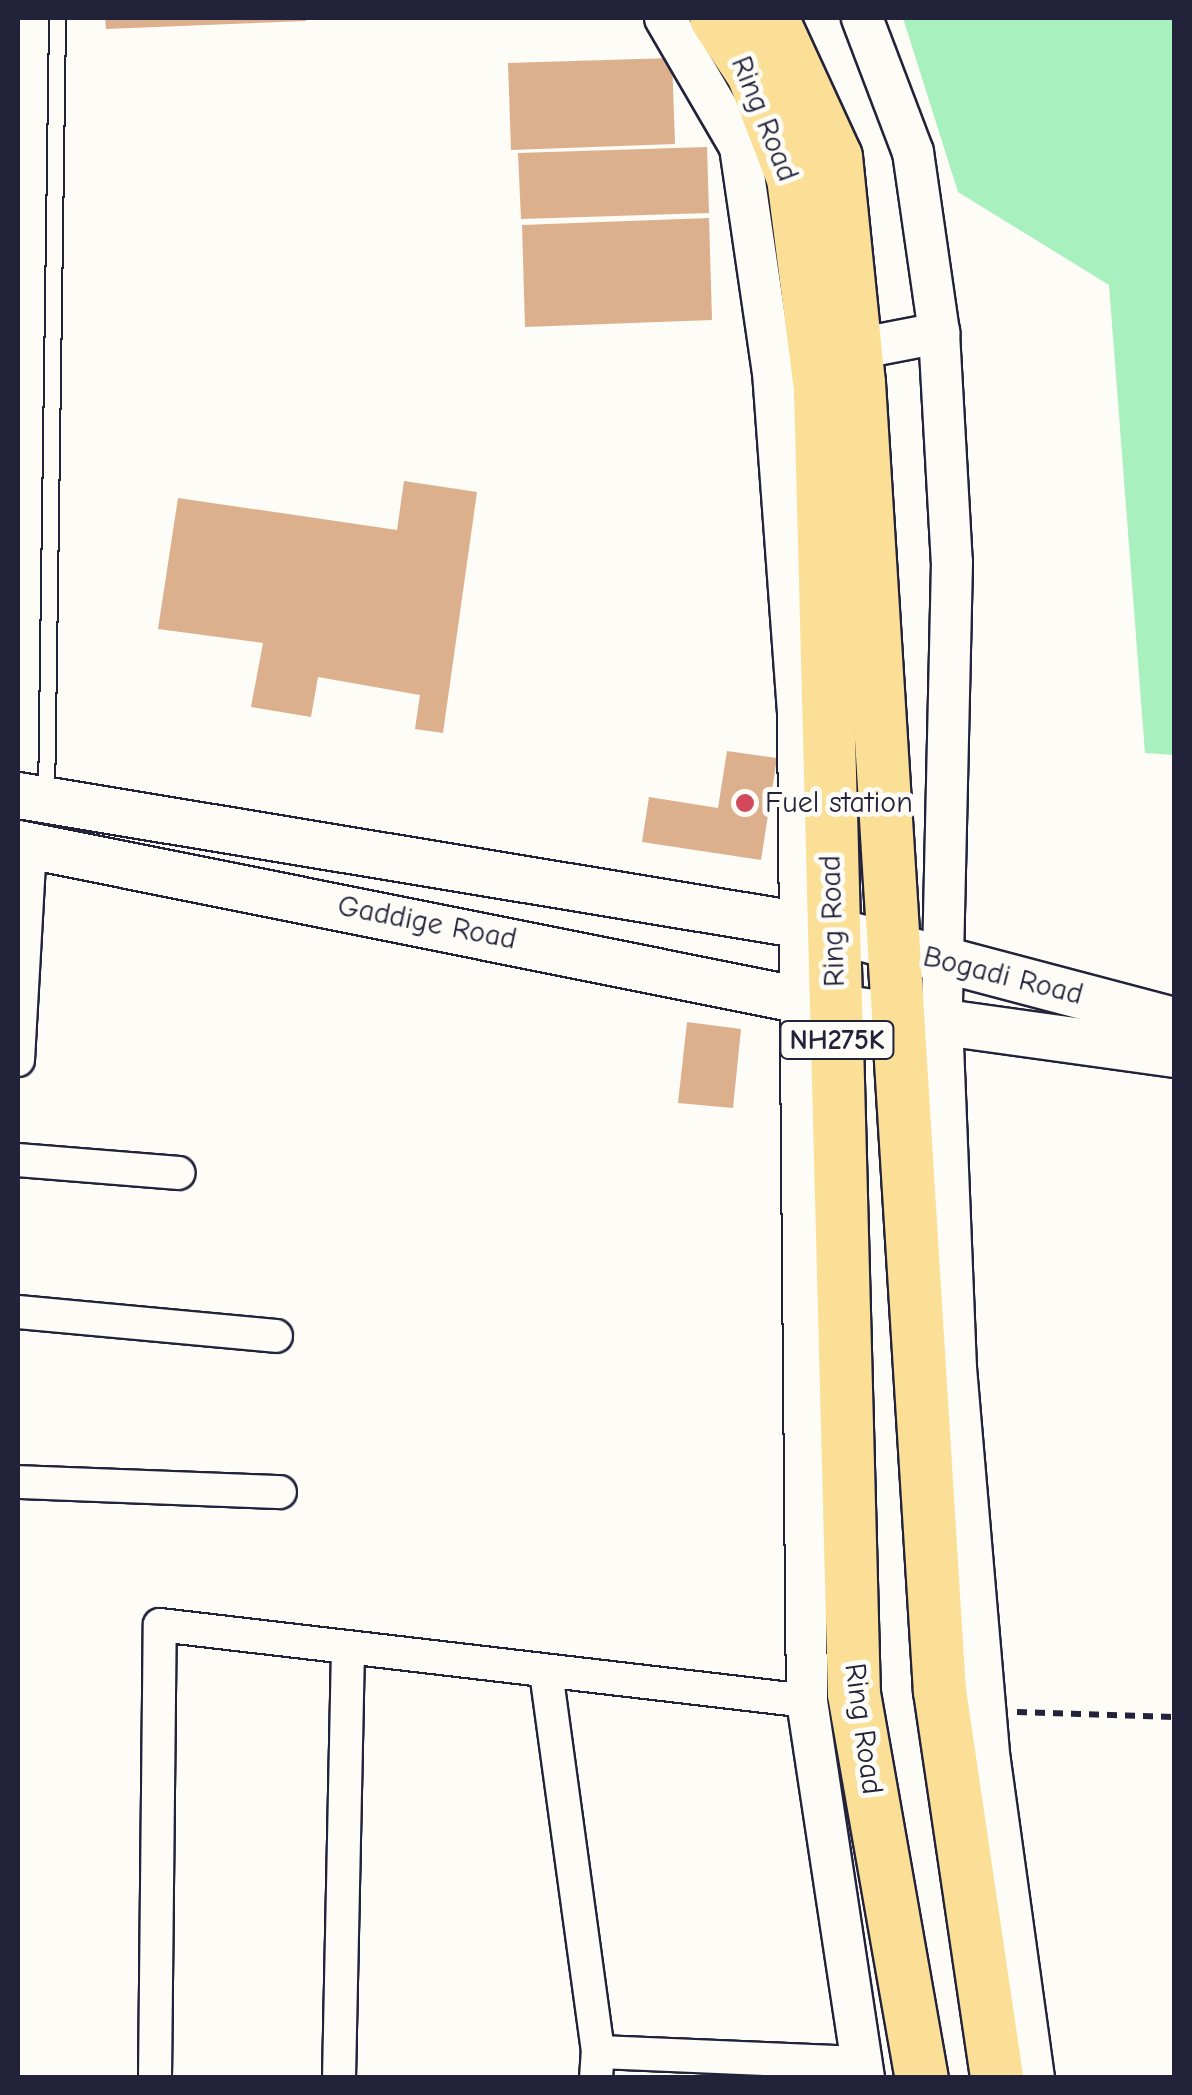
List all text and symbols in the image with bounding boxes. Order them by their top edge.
street label: Ring Road [723,51,805,187]
place label: Fuel station [765,785,913,821]
marker: Fuel station [734,792,756,814]
street label: Ring Road [813,854,853,988]
street label: Gaddige Road [335,888,519,958]
street label: Bogadi Road [919,939,1087,1013]
road number: NH275K [777,1017,897,1063]
street label: Ring Road [836,1661,890,1797]

